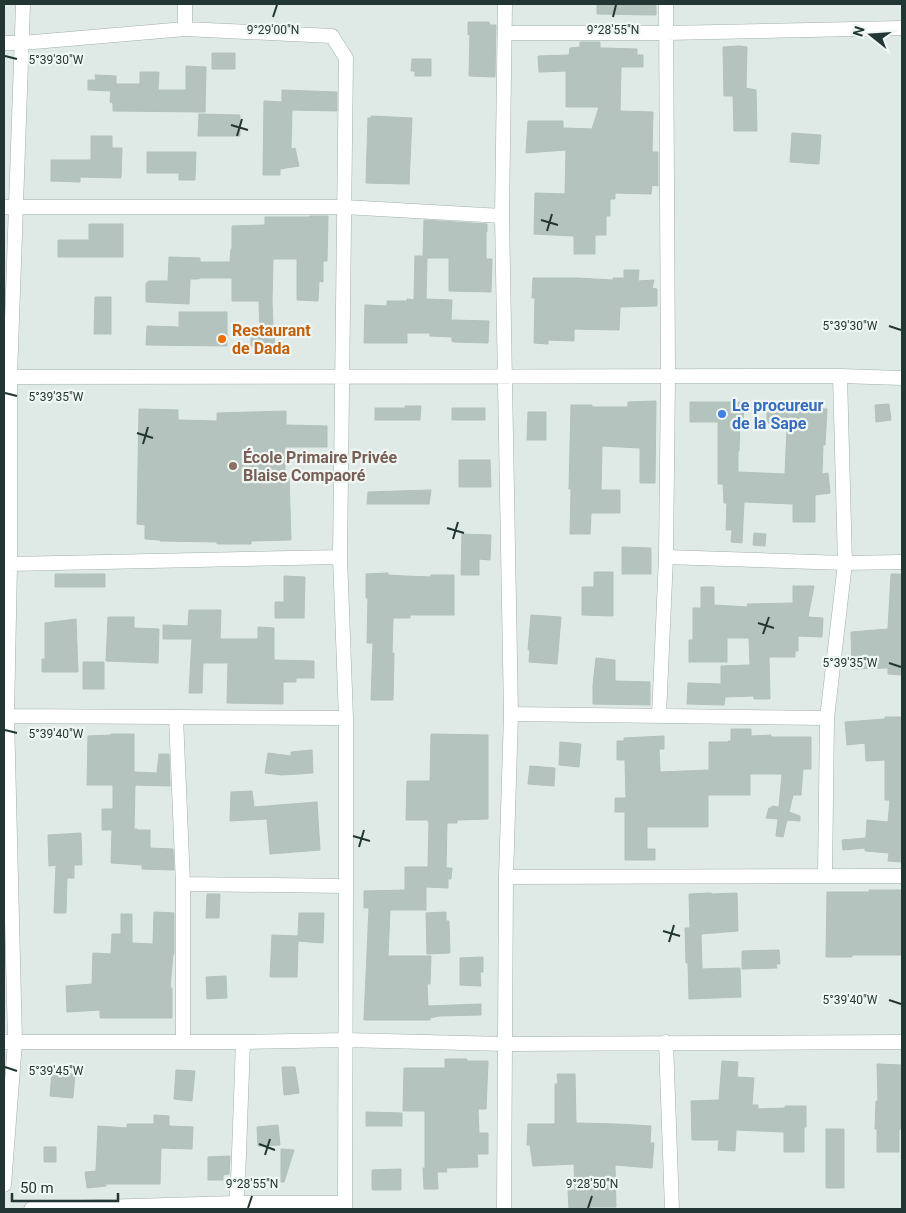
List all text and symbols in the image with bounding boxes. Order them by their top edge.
north arrow [846,10,896,60]
text: 9°29'00"N [247,23,299,37]
text: 9°28'55"N [587,23,639,37]
text: N [849,24,868,38]
text: 5°39'30"W [29,53,84,67]
text: 5°39'30"W [823,319,878,333]
place label: Restaurant de Dada [232,321,311,358]
marker: Restaurant de Dada [216,333,228,345]
text: 5°39'35"W [29,390,84,404]
place label: Le procureur de la Sape [732,396,824,433]
marker: Le procureur de la Sape [716,408,728,420]
place label: École Primaire Privée Blaise Compaoré [243,448,398,485]
marker: École Primaire Privée Blaise Compaoré [227,460,239,472]
text: 5°39'35"W [823,656,878,670]
text: 5°39'40"W [29,727,84,741]
text: 5°39'40"W [823,993,878,1007]
text: 5°39'45"W [29,1064,84,1078]
scale bar [12,1170,119,1202]
text: 9°28'55"N [226,1177,278,1191]
text: 9°28'50"N [566,1177,618,1191]
text: 50 m [20,1179,54,1197]

